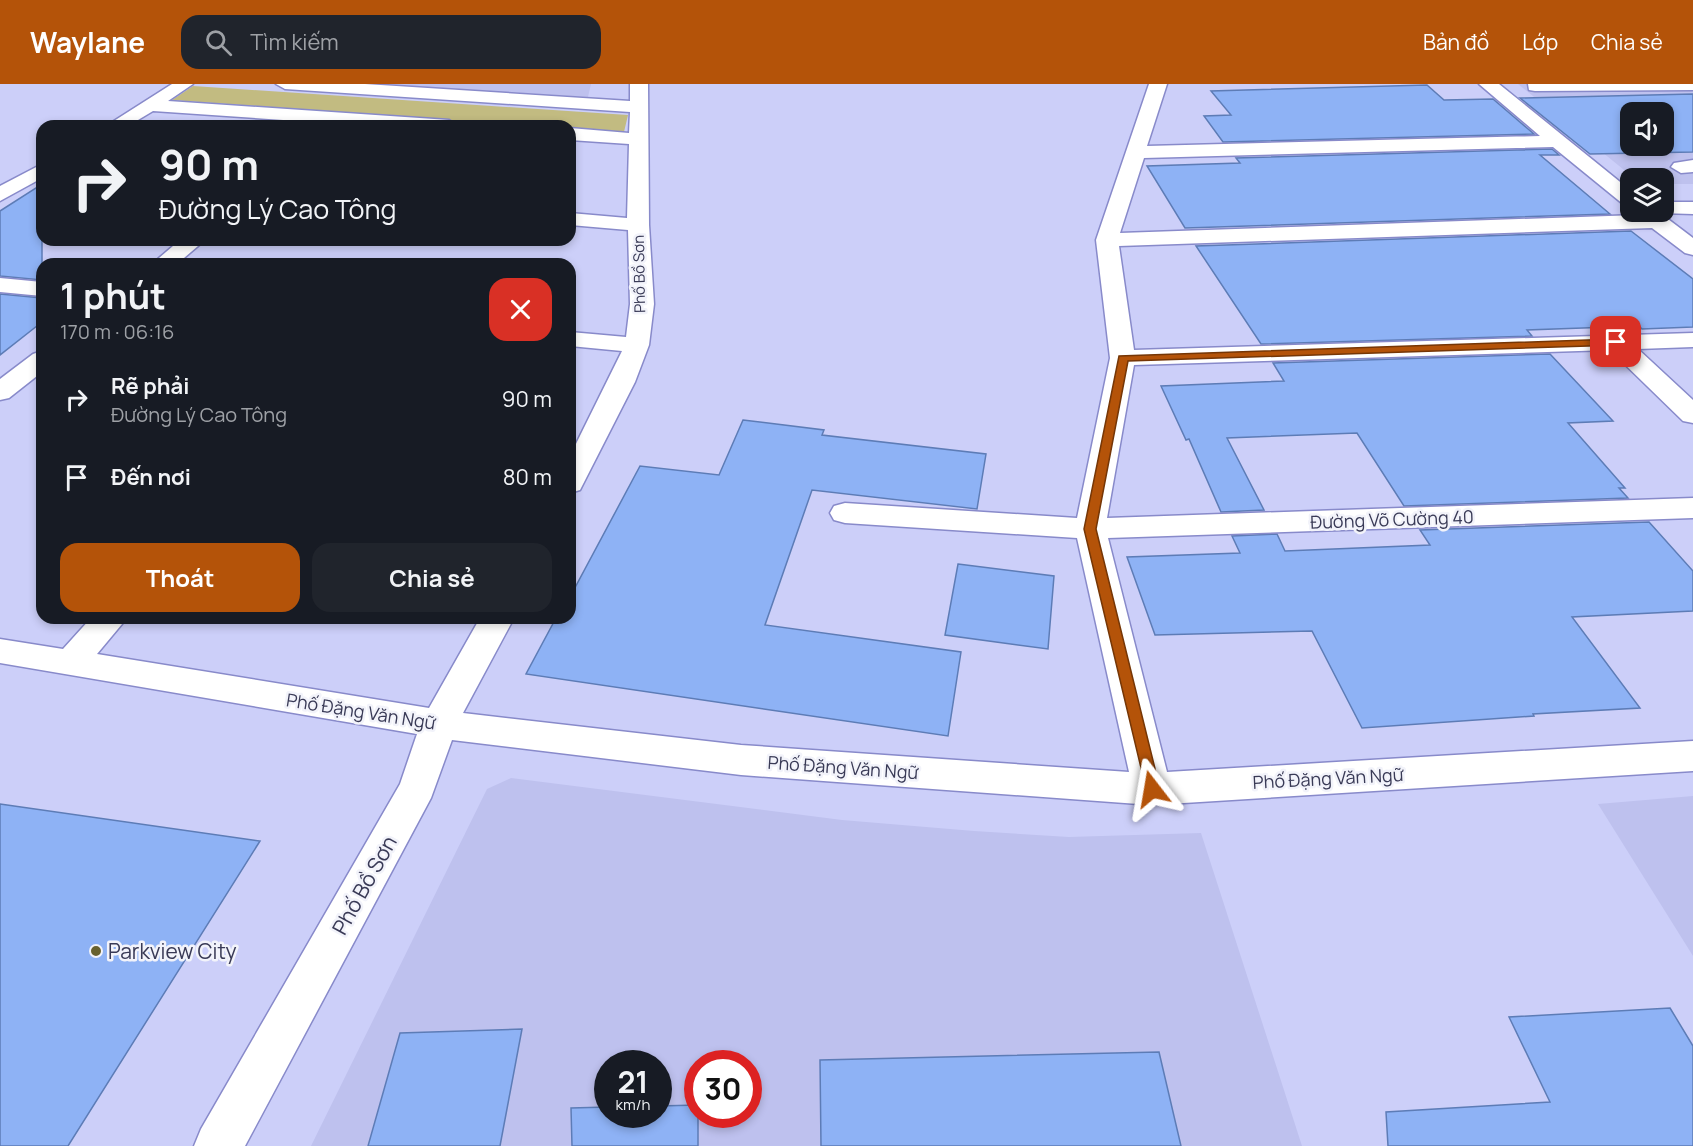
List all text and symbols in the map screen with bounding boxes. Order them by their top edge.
search box [181,15,601,69]
text: Waylane [30,23,145,61]
icon: search [202,26,235,59]
text: Tìm kiếm [250,27,339,57]
text: Bản đồ [1423,28,1489,56]
text: Lớp [1522,28,1558,56]
text: Chia sẻ [1591,28,1663,56]
map controls [1620,102,1674,222]
button: sound [1620,102,1674,156]
text: 90 m [159,135,259,193]
icon: right [60,144,138,222]
button: layers [1620,168,1674,222]
text: Đường Lý Cao Tông [159,190,397,227]
street label: Phố Bồ Sơn [628,235,650,313]
text: 1 phút [60,271,166,320]
button: close [489,278,552,341]
pin [1590,316,1641,367]
text: 170 m · 06:16 [60,318,174,345]
icon: arrive [1599,325,1632,358]
text: Rẽ phải [111,371,189,401]
icon: right [60,383,93,416]
text: 90 m [502,384,552,414]
text: Đường Lý Cao Tông [111,401,287,428]
icon: arrive [60,461,93,494]
text: Đến nơi [111,462,191,492]
text: 80 m [503,462,552,492]
street label: Đường Võ Cường 40 [1310,504,1474,534]
button: Thoát [60,543,300,612]
button: Chia sẻ [312,543,552,612]
street label: Phố Đặng Văn Ngữ [285,687,439,735]
street label: Phố Đặng Văn Ngữ [767,750,920,784]
position arrow [1120,757,1184,821]
street label: Phố Đặng Văn Ngữ [1252,762,1405,794]
street label: Phố Bồ Sơn [325,830,403,940]
place label: Parkview City [108,937,237,965]
marker: Parkview City [89,944,103,958]
speed limit sign: 30 [684,1050,762,1128]
text: 21 [617,1061,649,1102]
text: km/h [616,1094,650,1115]

